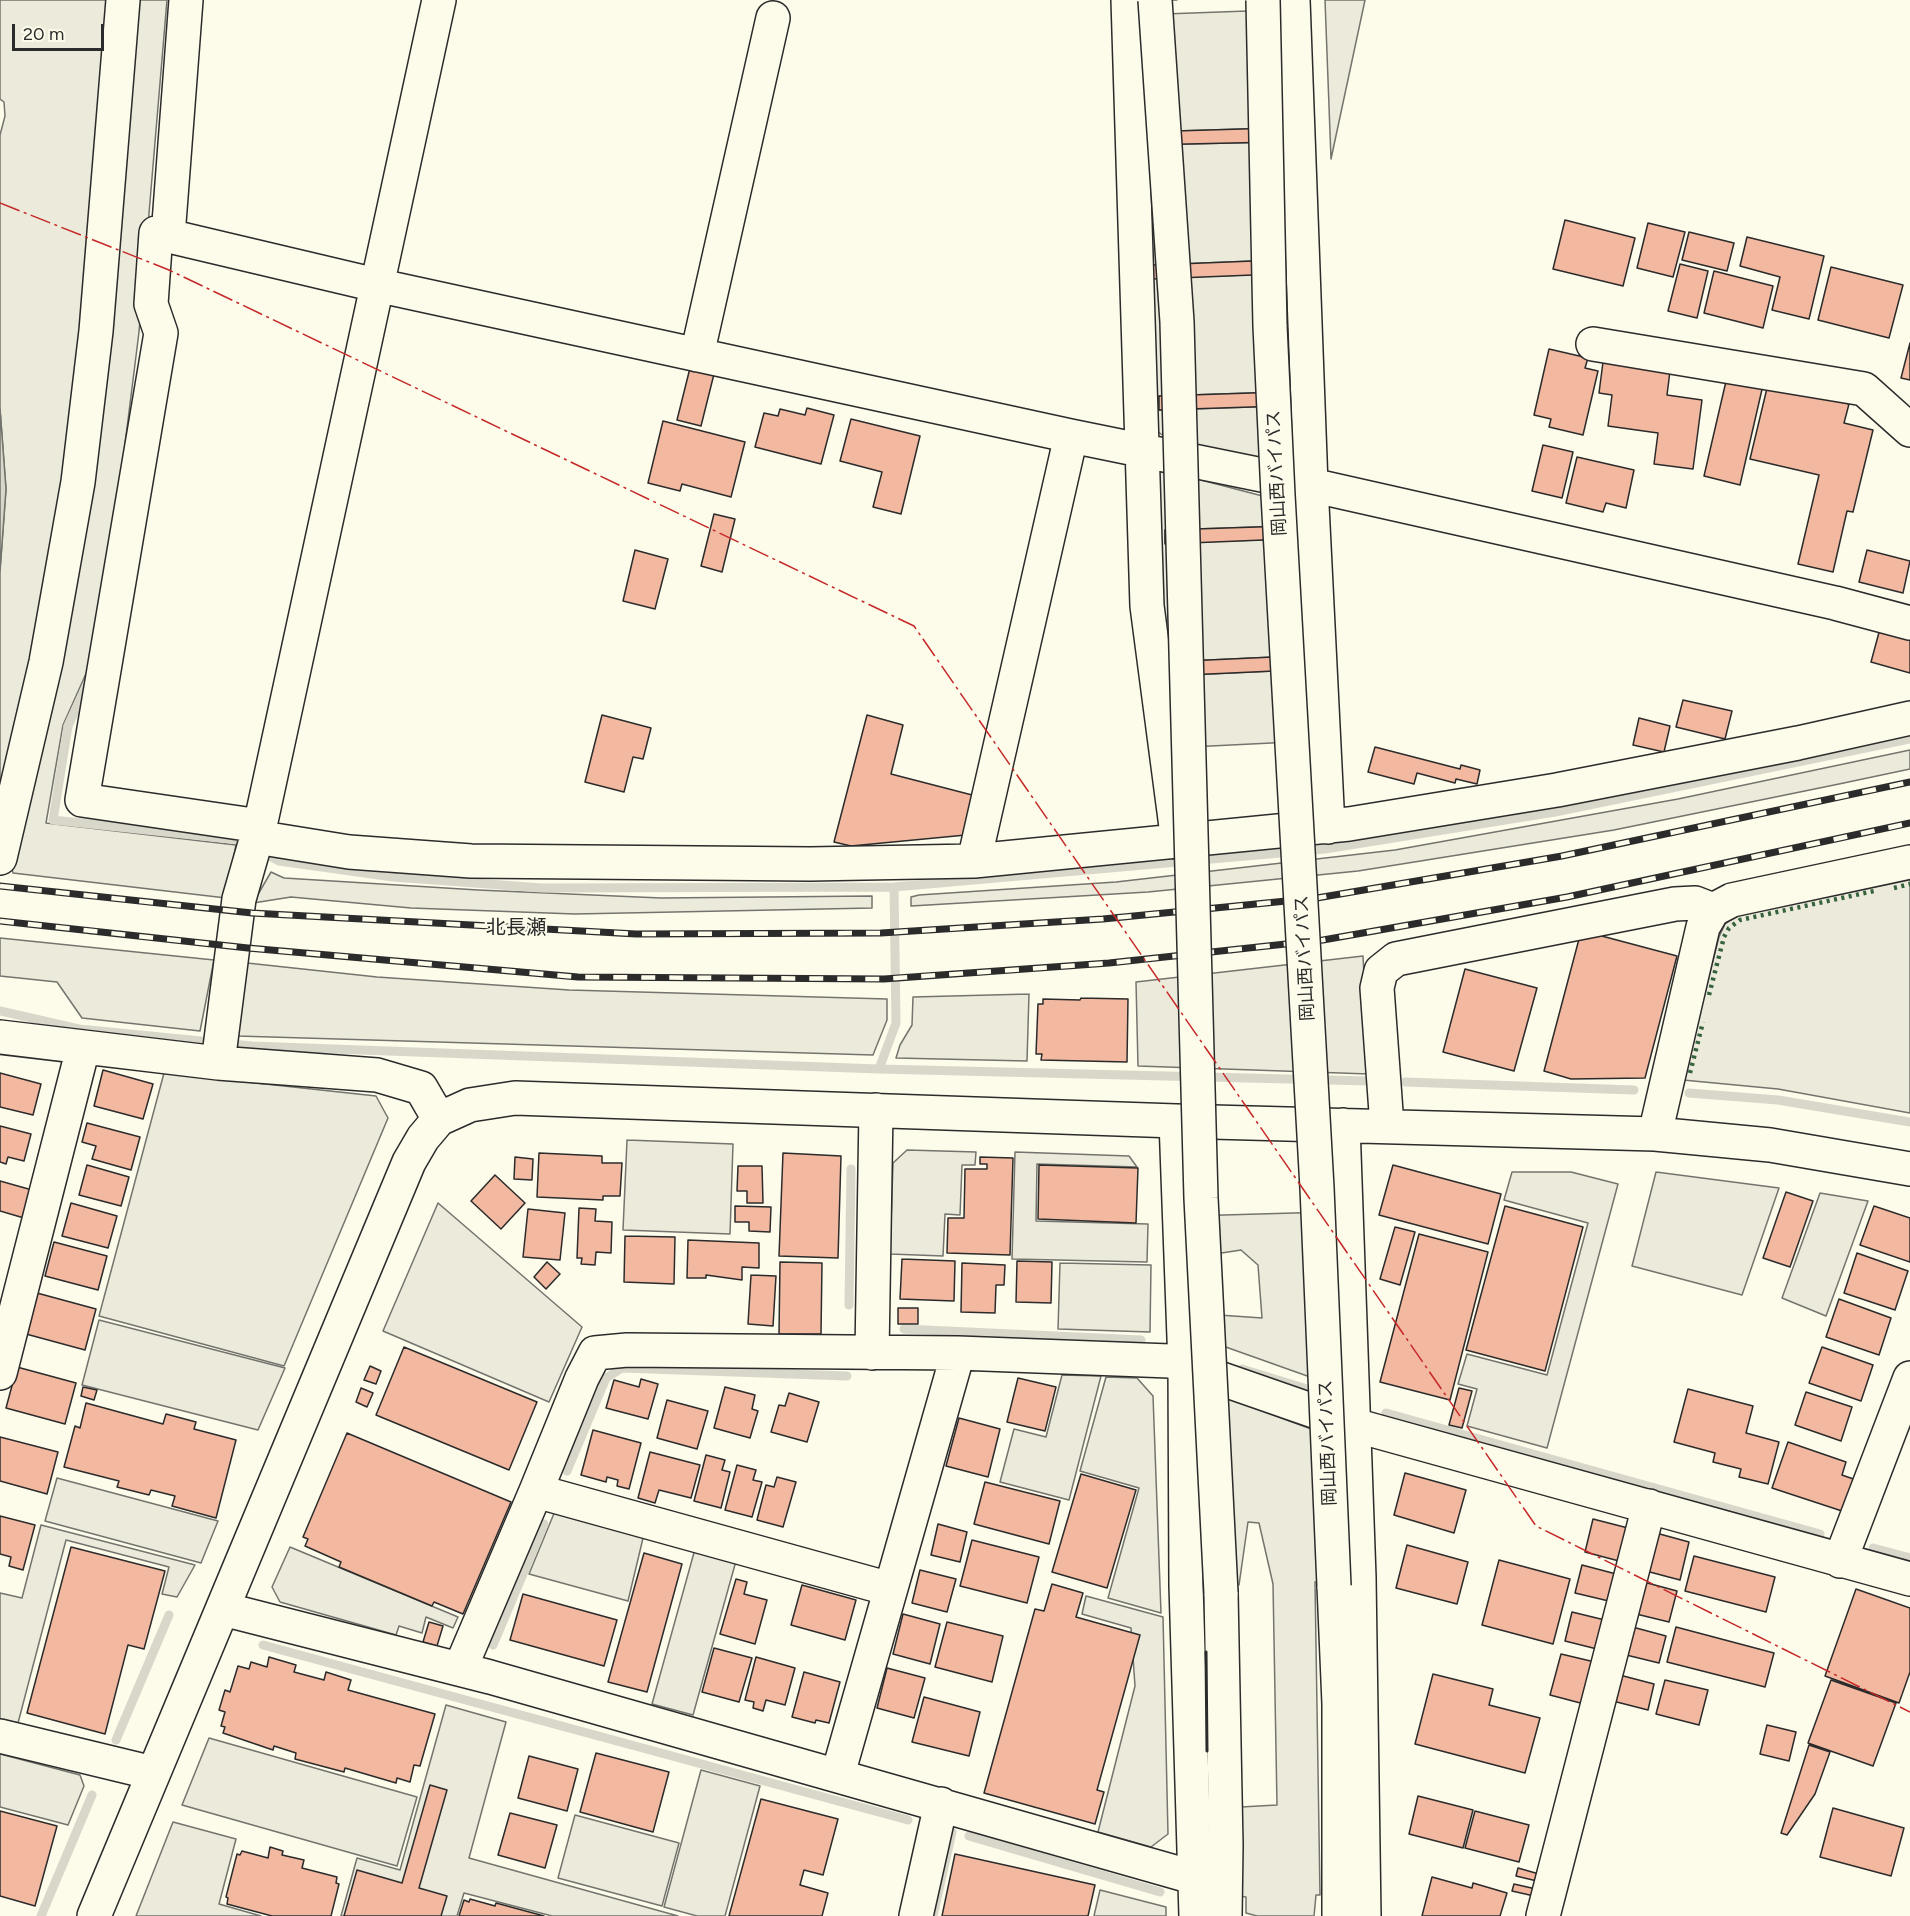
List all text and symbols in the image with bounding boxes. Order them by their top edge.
scale bar [15,12,106,50]
text: 20 m [23,23,64,45]
street label: 岡山西バイパス [1263,410,1291,536]
street label: 岡山西バイパス [1291,895,1319,1021]
district label: 北長瀬 [486,916,546,940]
street label: 岡山西バイパス [1315,1380,1341,1506]

